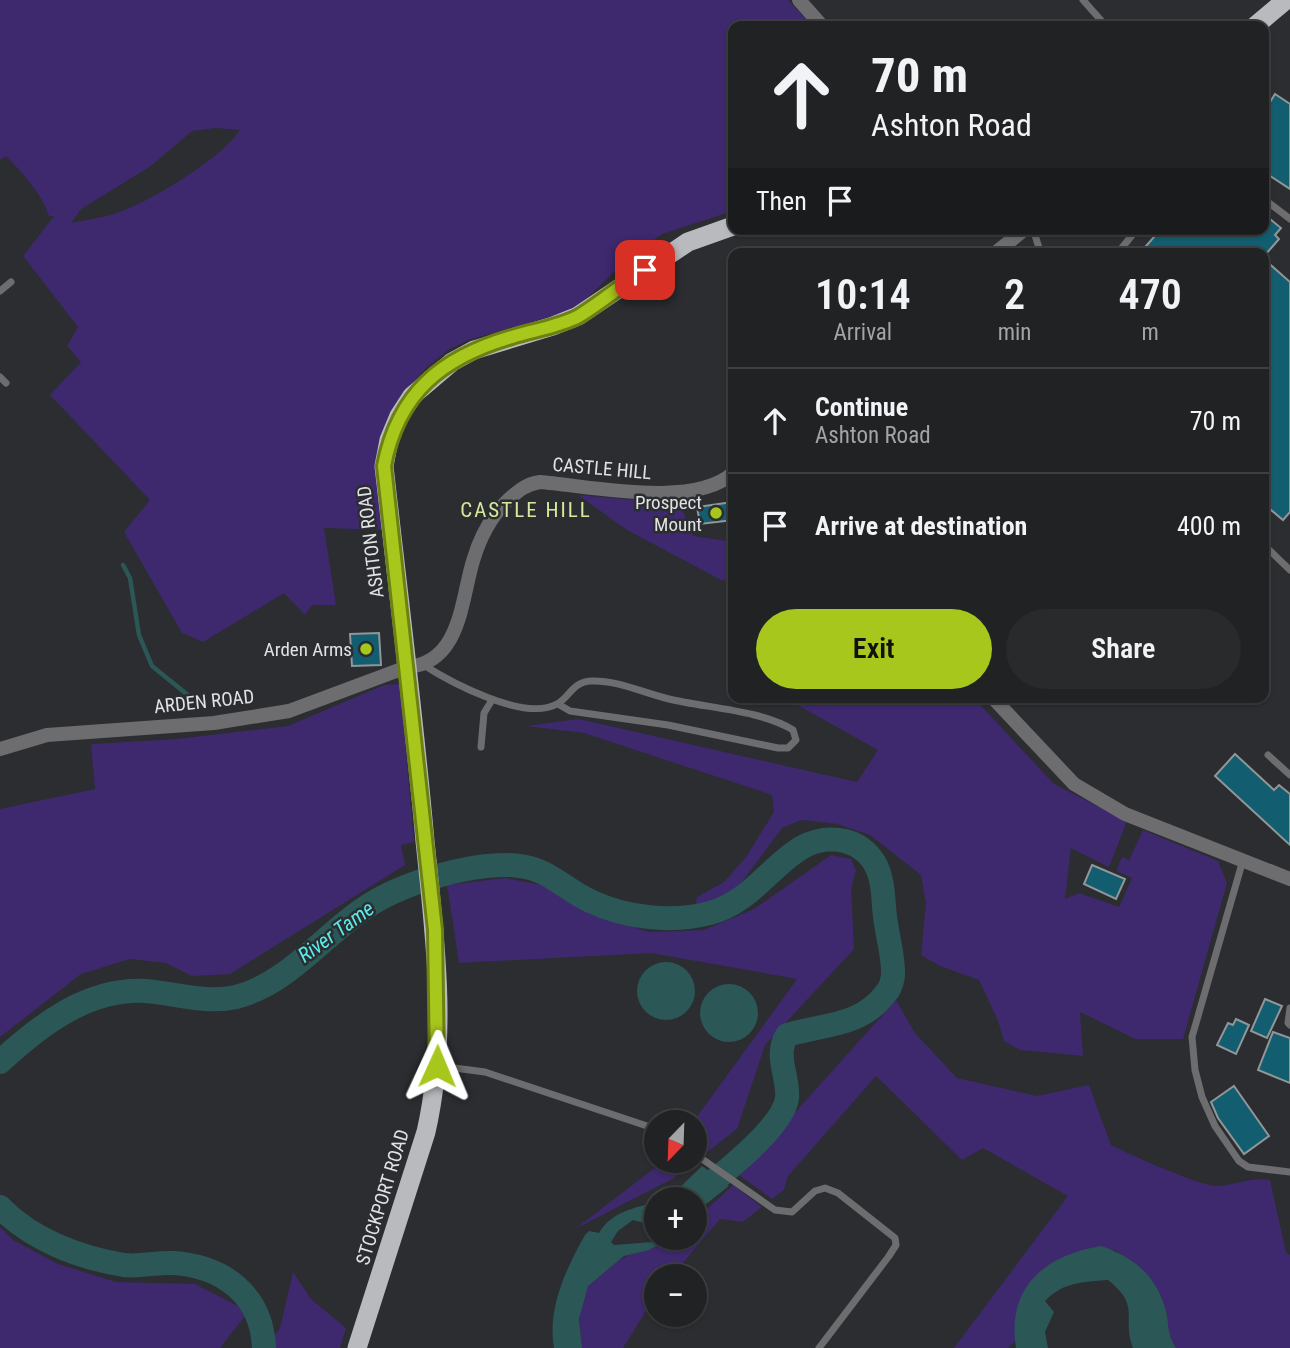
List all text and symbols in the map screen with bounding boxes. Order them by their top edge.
text: 70 m [871,47,968,104]
icon: ahead [756,49,847,140]
text: Ashton Road [871,106,1032,144]
icon: arrive [821,182,859,220]
text: Then [756,186,807,216]
pin [615,240,675,300]
icon: arrive [626,251,664,289]
text: 10:14 [815,270,911,319]
text: 2 [1004,270,1025,319]
text: 470 [1119,270,1182,319]
text: Arrival [834,319,892,346]
text: min [998,319,1031,346]
text: m [1142,319,1159,346]
text: Continue [815,392,908,422]
icon: ahead [756,402,794,440]
text: 70 m [1190,406,1241,436]
text: Ashton Road [815,422,931,449]
street label: CASTLE HILL [552,453,652,484]
street label: ASHTON ROAD [352,485,389,599]
place label: Prospect Mount [635,491,702,536]
district label: CASTLE HILL [460,498,592,522]
marker: Prospect Mount [708,505,724,521]
icon: arrive [756,507,794,545]
text: Arrive at destination [815,511,1027,541]
text: 400 m [1177,511,1241,541]
button: Exit [756,609,992,689]
button: Share [1006,609,1241,689]
place label: Arden Arms [264,638,352,661]
marker: Arden Arms [358,641,374,657]
street label: ARDEN ROAD [153,685,255,718]
water label: River Tame [293,896,379,968]
position arrow [400,1029,474,1103]
north arrow [644,1110,707,1172]
map controls [644,1110,707,1327]
street label: STOCKPORT ROAD [351,1127,414,1268]
button: + [644,1187,707,1250]
button: − [644,1264,707,1327]

